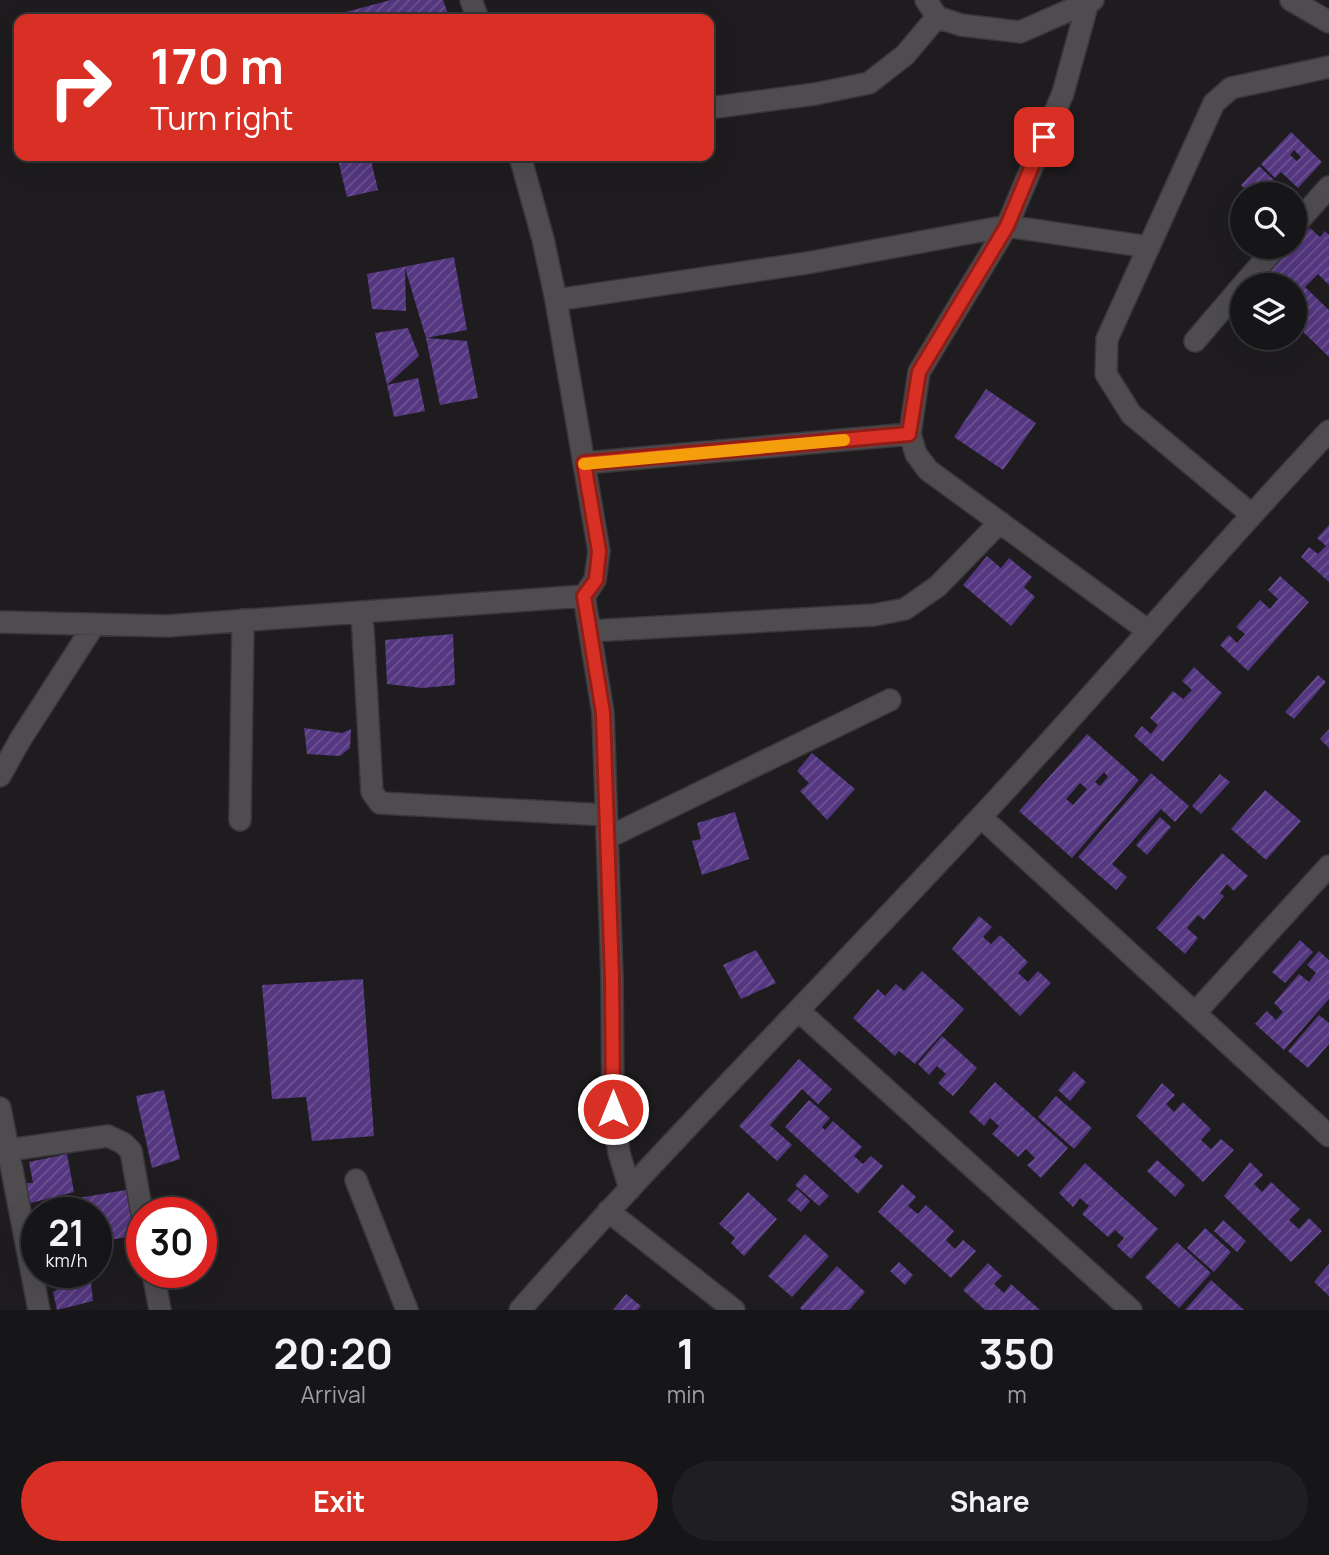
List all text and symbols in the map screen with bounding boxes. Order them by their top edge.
text: 170 m [150,32,284,99]
icon: right [35,42,126,133]
text: Turn right [150,96,293,140]
pin [1014,107,1074,167]
icon: arrive [1025,118,1063,156]
map controls [1230,182,1307,350]
button: search [1230,182,1307,259]
button: layers [1230,273,1307,350]
position arrow [576,1072,650,1146]
speed limit sign: 30 [126,1197,217,1288]
text: 21 [48,1209,85,1257]
text: km/h [46,1248,87,1272]
text: 20:20 [274,1324,393,1382]
text: 1 [677,1324,695,1382]
text: 350 [979,1324,1055,1382]
text: Arrival [301,1378,366,1410]
text: min [667,1378,705,1410]
text: m [1007,1378,1027,1410]
button: Exit [21,1461,658,1541]
button: Share [672,1461,1308,1541]

